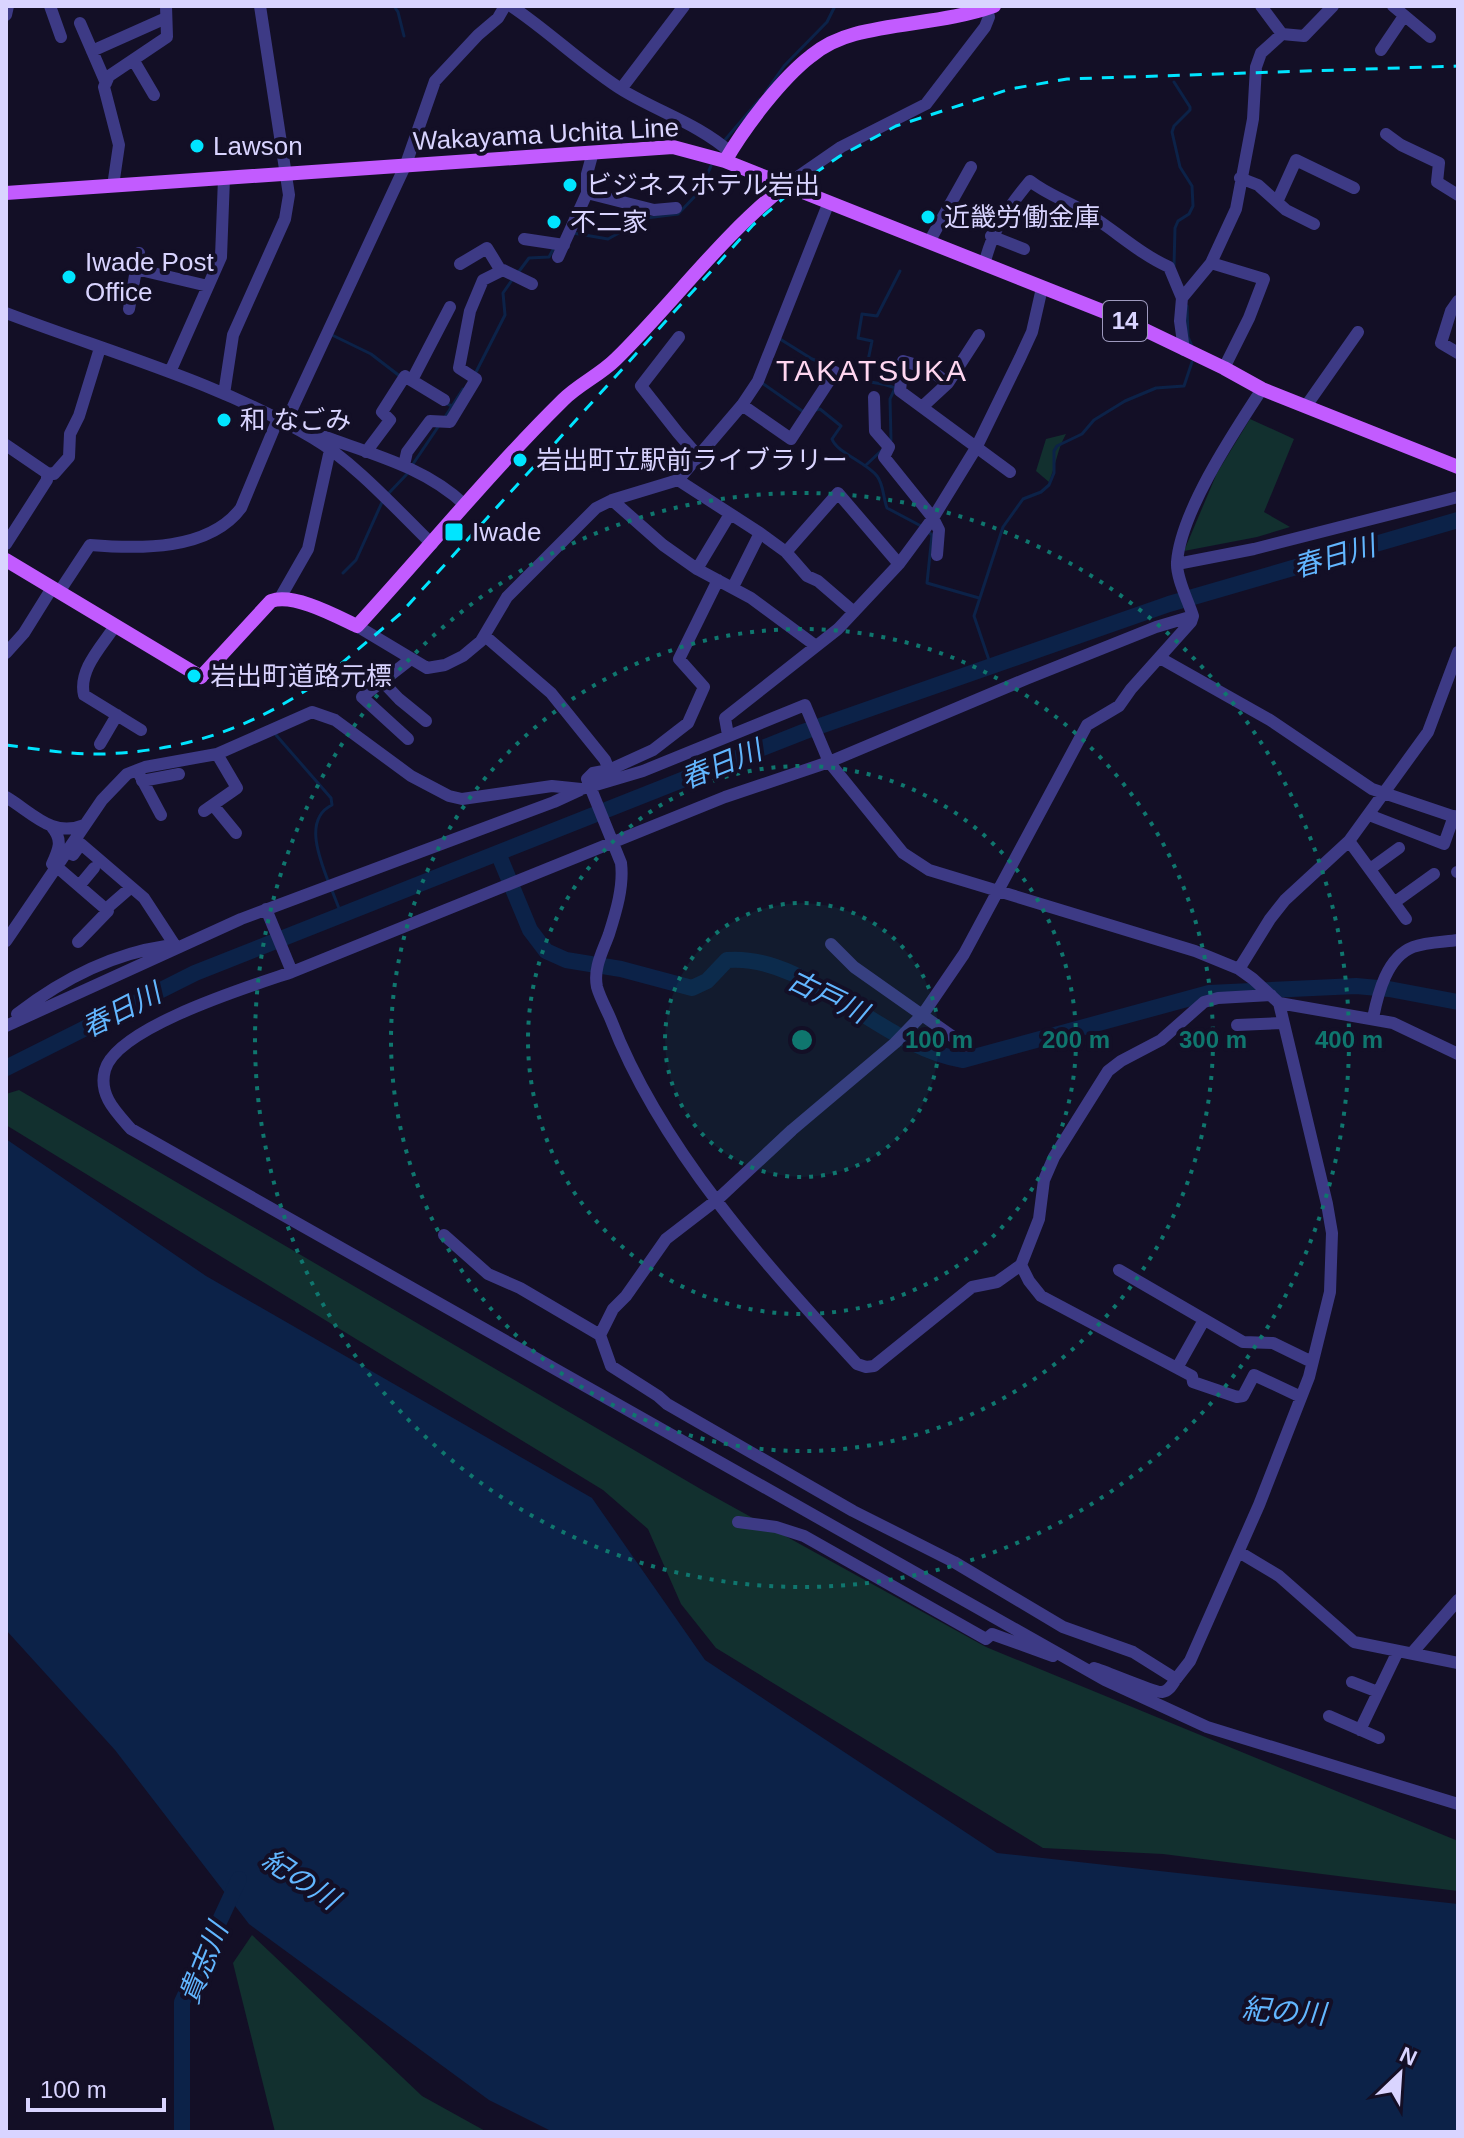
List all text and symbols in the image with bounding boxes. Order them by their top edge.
street label: Wakayama Uchita Line [412,112,680,156]
place label: Lawson [213,131,303,161]
marker: Lawson [188,137,206,155]
place label: ビジネスホテル岩出 [586,170,820,200]
marker: ビジネスホテル岩出 [561,176,579,194]
place label: 近畿労働金庫 [944,202,1100,232]
place label: 不二家 [570,207,648,237]
marker: 近畿労働金庫 [919,208,937,226]
marker: 不二家 [545,213,563,231]
place label: Iwade Post Office [85,247,214,307]
marker: Iwade Post Office [60,268,78,286]
road number: 14 [1103,301,1147,341]
district label: TAKATSUKA [776,354,968,387]
place label: 和 なごみ [240,405,351,435]
marker: 和 なごみ [215,411,233,429]
place label: 岩出町立駅前ライブラリー [536,445,848,475]
marker: 岩出町立駅前ライブラリー [511,451,529,469]
place label: Iwade [472,517,541,547]
marker: Iwade [443,521,465,543]
water label: 春日川 [1289,529,1382,583]
place label: 岩出町道路元標 [210,661,392,691]
marker: 岩出町道路元標 [185,667,203,685]
water label: 春日川 [676,733,769,795]
water label: 古戸川 [783,964,875,1030]
water label: 春日川 [77,976,168,1043]
centre of rings [788,1026,816,1054]
text: 100 m [905,1026,973,1053]
text: 200 m [1042,1026,1110,1053]
text: 300 m [1179,1026,1247,1053]
text: 400 m [1315,1026,1383,1053]
water label: 紀の川 [257,1844,347,1917]
water label: 貴志川 [173,1916,235,2008]
water label: 紀の川 [1241,1993,1330,2030]
north arrow [1360,2034,1440,2114]
text: N [1396,2042,1421,2071]
scale bar [28,2062,164,2112]
text: 100 m [40,2076,107,2103]

